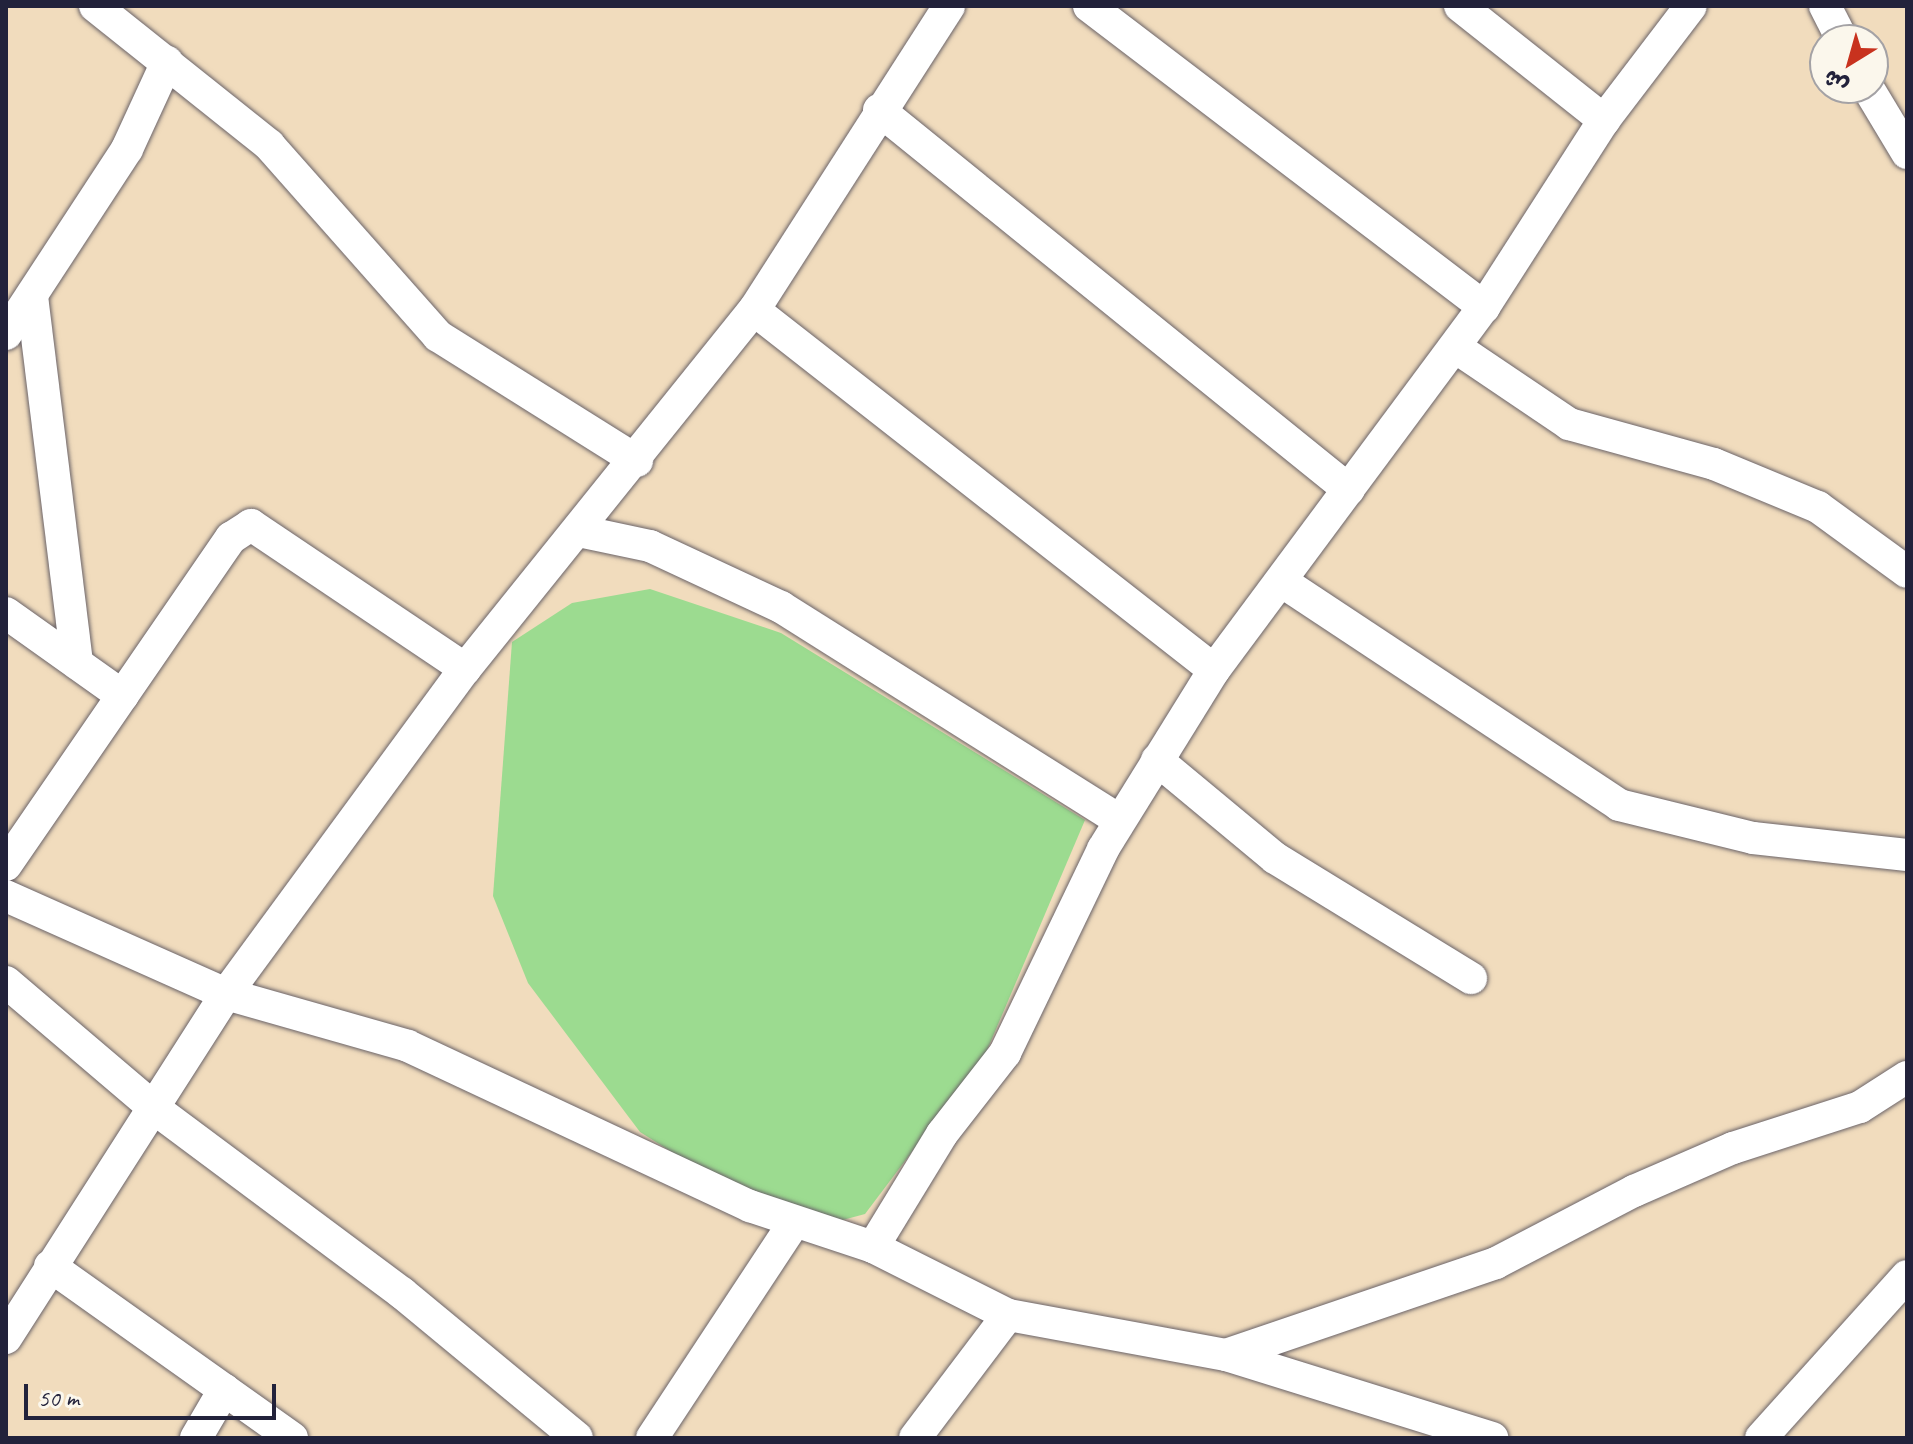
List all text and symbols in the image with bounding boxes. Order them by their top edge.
north arrow [1809,24,1889,104]
text: ش [1818,63,1854,100]
scale bar [28,1368,280,1418]
text: 50 m [38,1383,79,1413]

